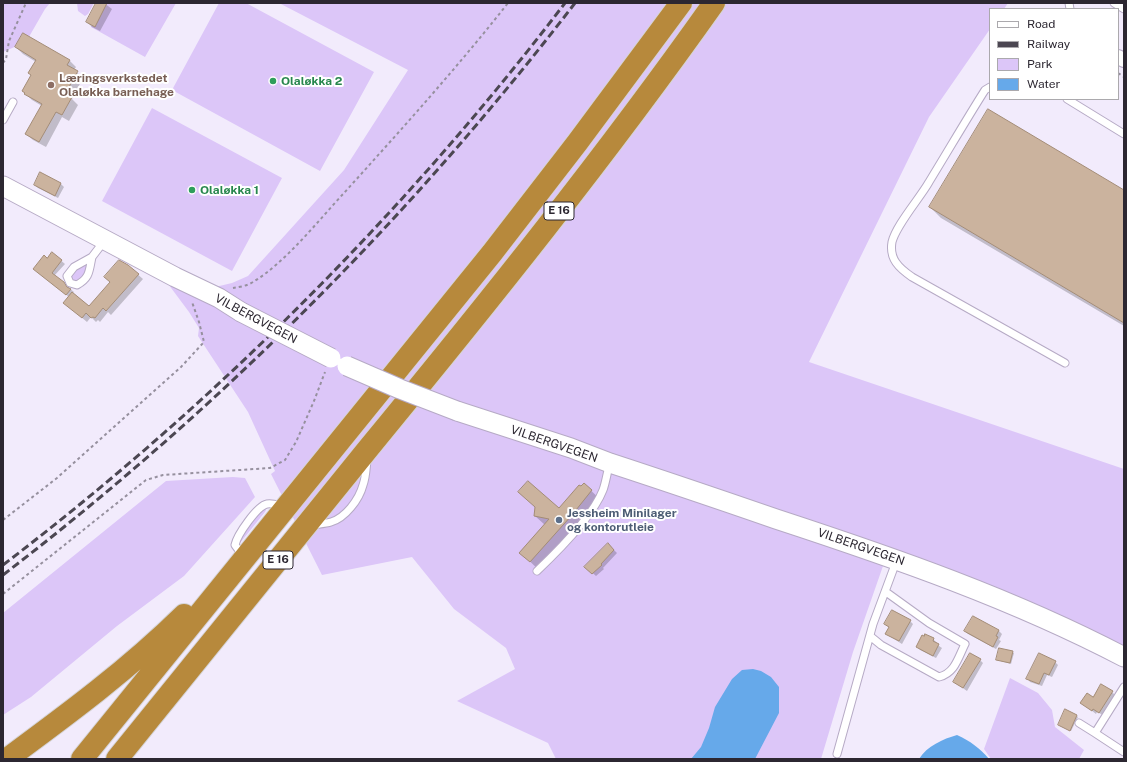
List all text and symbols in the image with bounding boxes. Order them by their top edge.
legend [989,8,1119,100]
text: Road [1027,17,1055,31]
text: Railway [1027,37,1070,51]
text: Park [1027,57,1053,71]
place label: Læringsverkstedet Olaløkka barnehage [59,71,174,99]
place label: Olaløkka 2 [281,74,342,88]
marker: Olaløkka 2 [268,76,278,86]
text: Water [1027,77,1060,91]
marker: Læringsverkstedet Olaløkka barnehage [46,80,56,90]
place label: Olaløkka 1 [200,183,259,197]
marker: Olaløkka 1 [187,185,197,195]
road number: E 16 [544,202,574,220]
street label: VILBERGVEGEN [212,291,300,347]
street label: VILBERGVEGEN [509,422,599,466]
place label: Jessheim Minilager og kontorutleie [567,506,677,534]
marker: Jessheim Minilager og kontorutleie [554,515,564,525]
street label: VILBERGVEGEN [816,525,906,569]
road number: E 16 [263,551,293,569]

